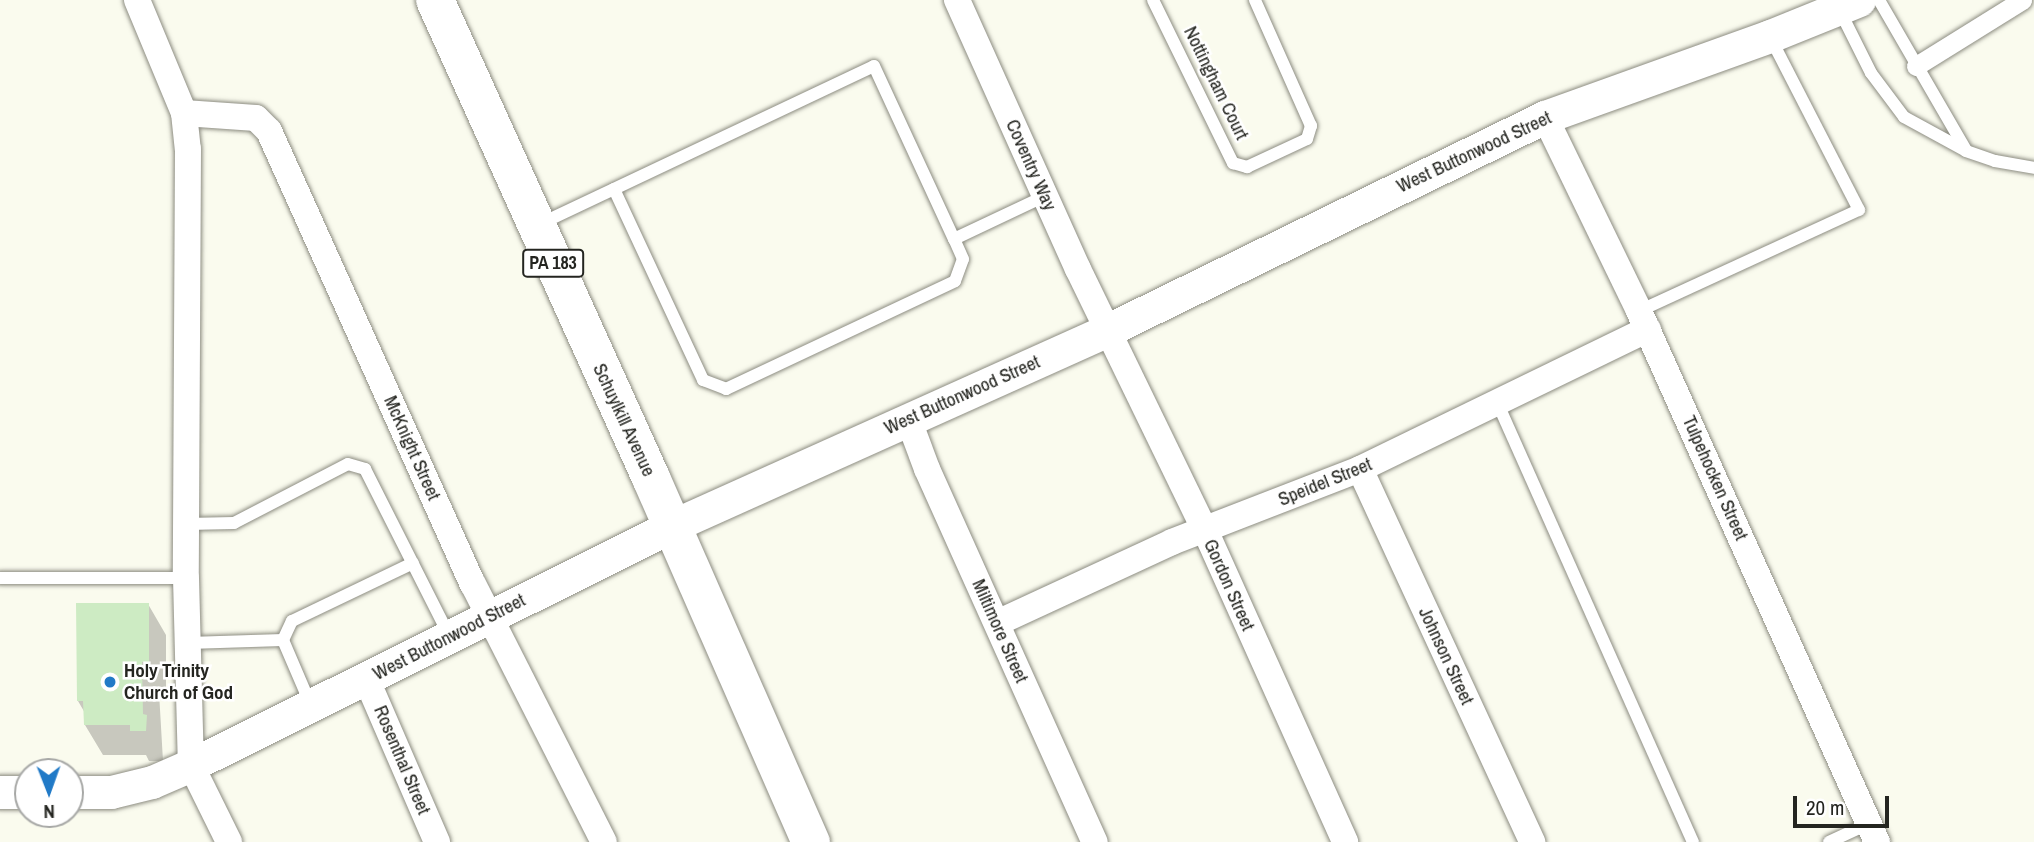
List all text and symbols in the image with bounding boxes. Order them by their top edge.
street label: Nottingham Court [1179,23,1253,143]
street label: West Buttonwood Street [1393,106,1555,198]
street label: Coventry Way [1001,116,1061,214]
road number: PA 183 [522,248,584,278]
street label: West Buttonwood Street [881,350,1043,440]
street label: Schuylkill Avenue [588,360,660,480]
street label: McKnight Street [379,392,445,504]
street label: Tulpehocken Street [1677,412,1753,544]
street label: Speidel Street [1275,453,1375,511]
street label: Gordon Street [1199,536,1259,634]
street label: Miltimore Street [967,576,1033,686]
street label: West Buttonwood Street [369,589,529,685]
street label: Johnson Street [1414,604,1478,708]
place label: Holy Trinity Church of God [124,660,233,704]
marker: Holy Trinity Church of God [102,674,118,690]
street label: Rosenthal Street [369,702,435,818]
north arrow [14,758,84,828]
scale bar [1796,782,1892,826]
text: 20 m [1806,793,1844,822]
text: N [43,799,55,825]

